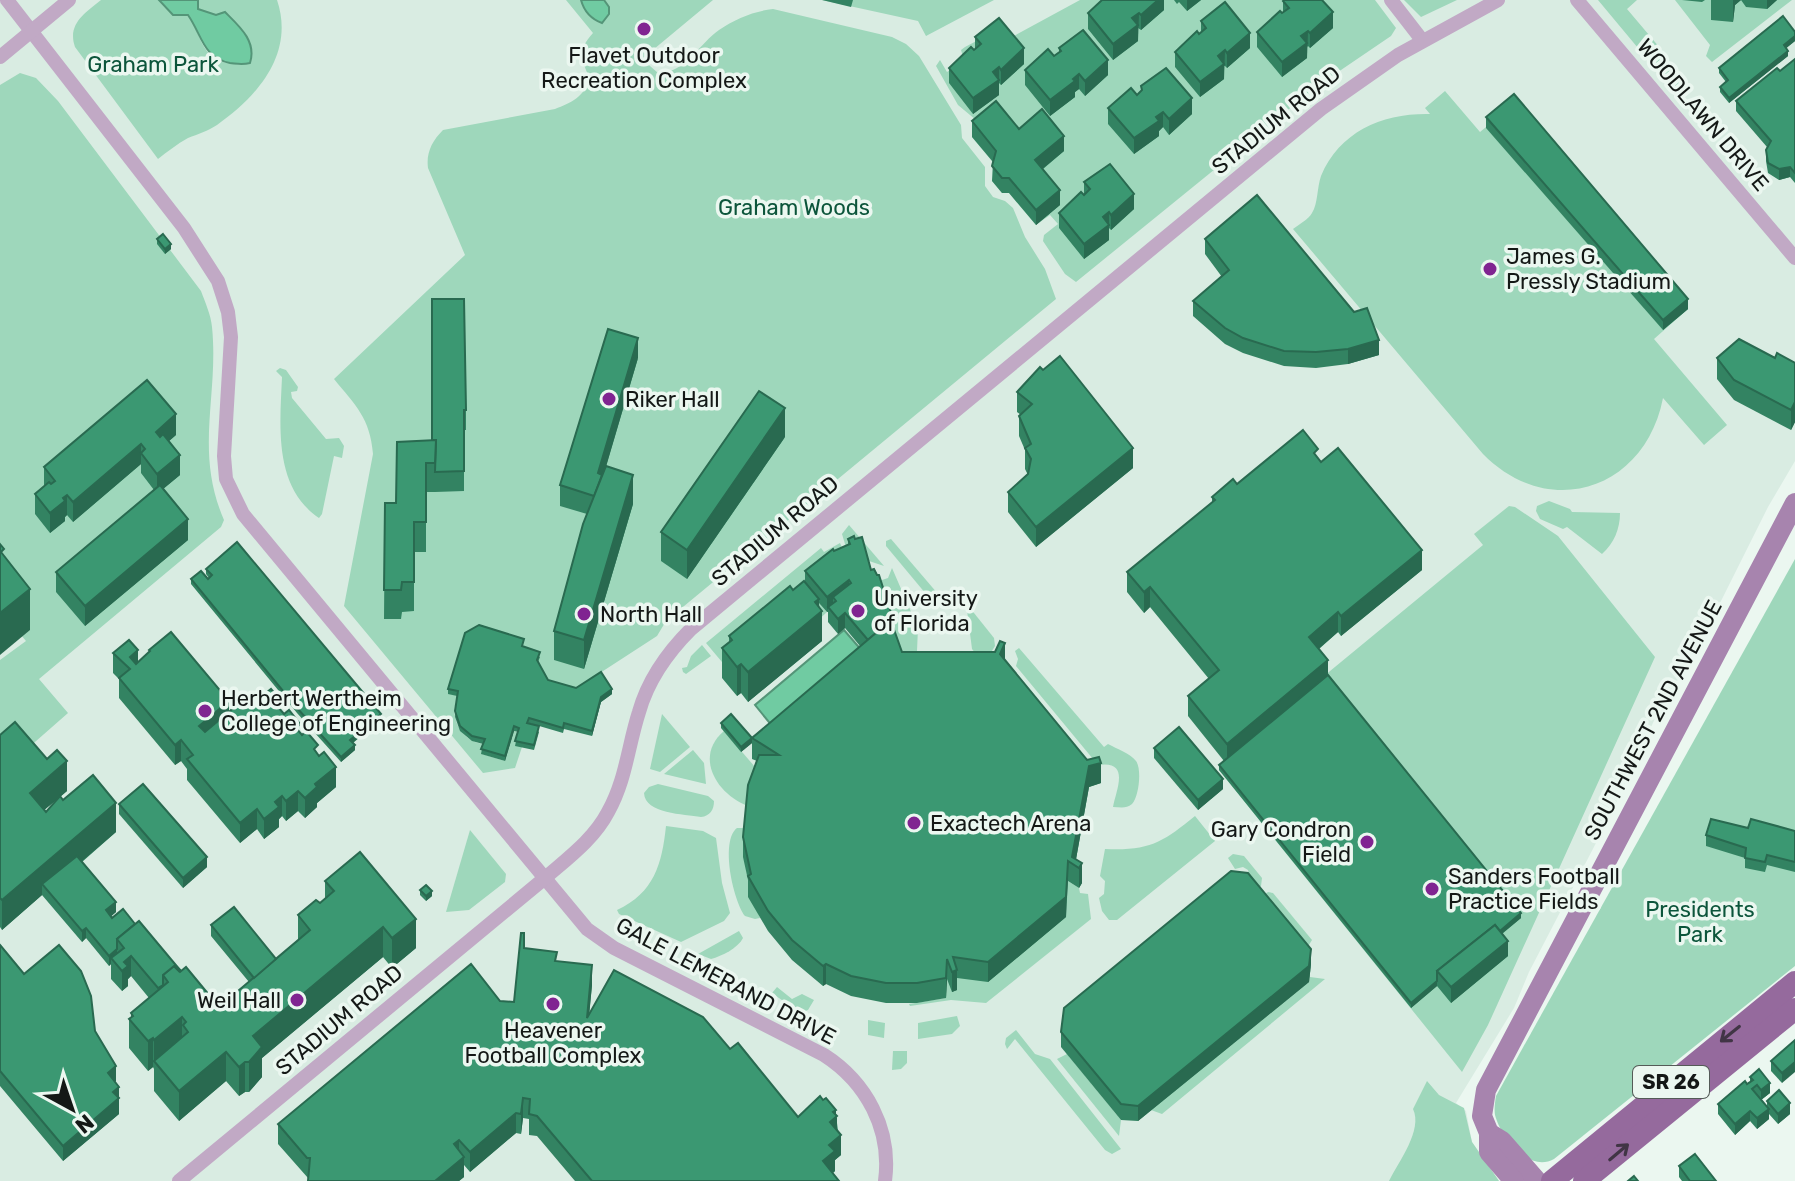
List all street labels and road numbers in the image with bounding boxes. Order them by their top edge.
street label: WOODLAWN DRIVE [1631,33,1775,197]
street label: STADIUM ROAD [1206,60,1346,180]
street label: STADIUM ROAD [706,470,844,592]
street label: SOUTHWEST 2ND AVENUE [1578,595,1728,845]
street label: GALE LEMERAND DRIVE [611,911,841,1051]
street label: STADIUM ROAD [270,959,408,1081]
road number: SR 26 [1633,1066,1709,1098]

